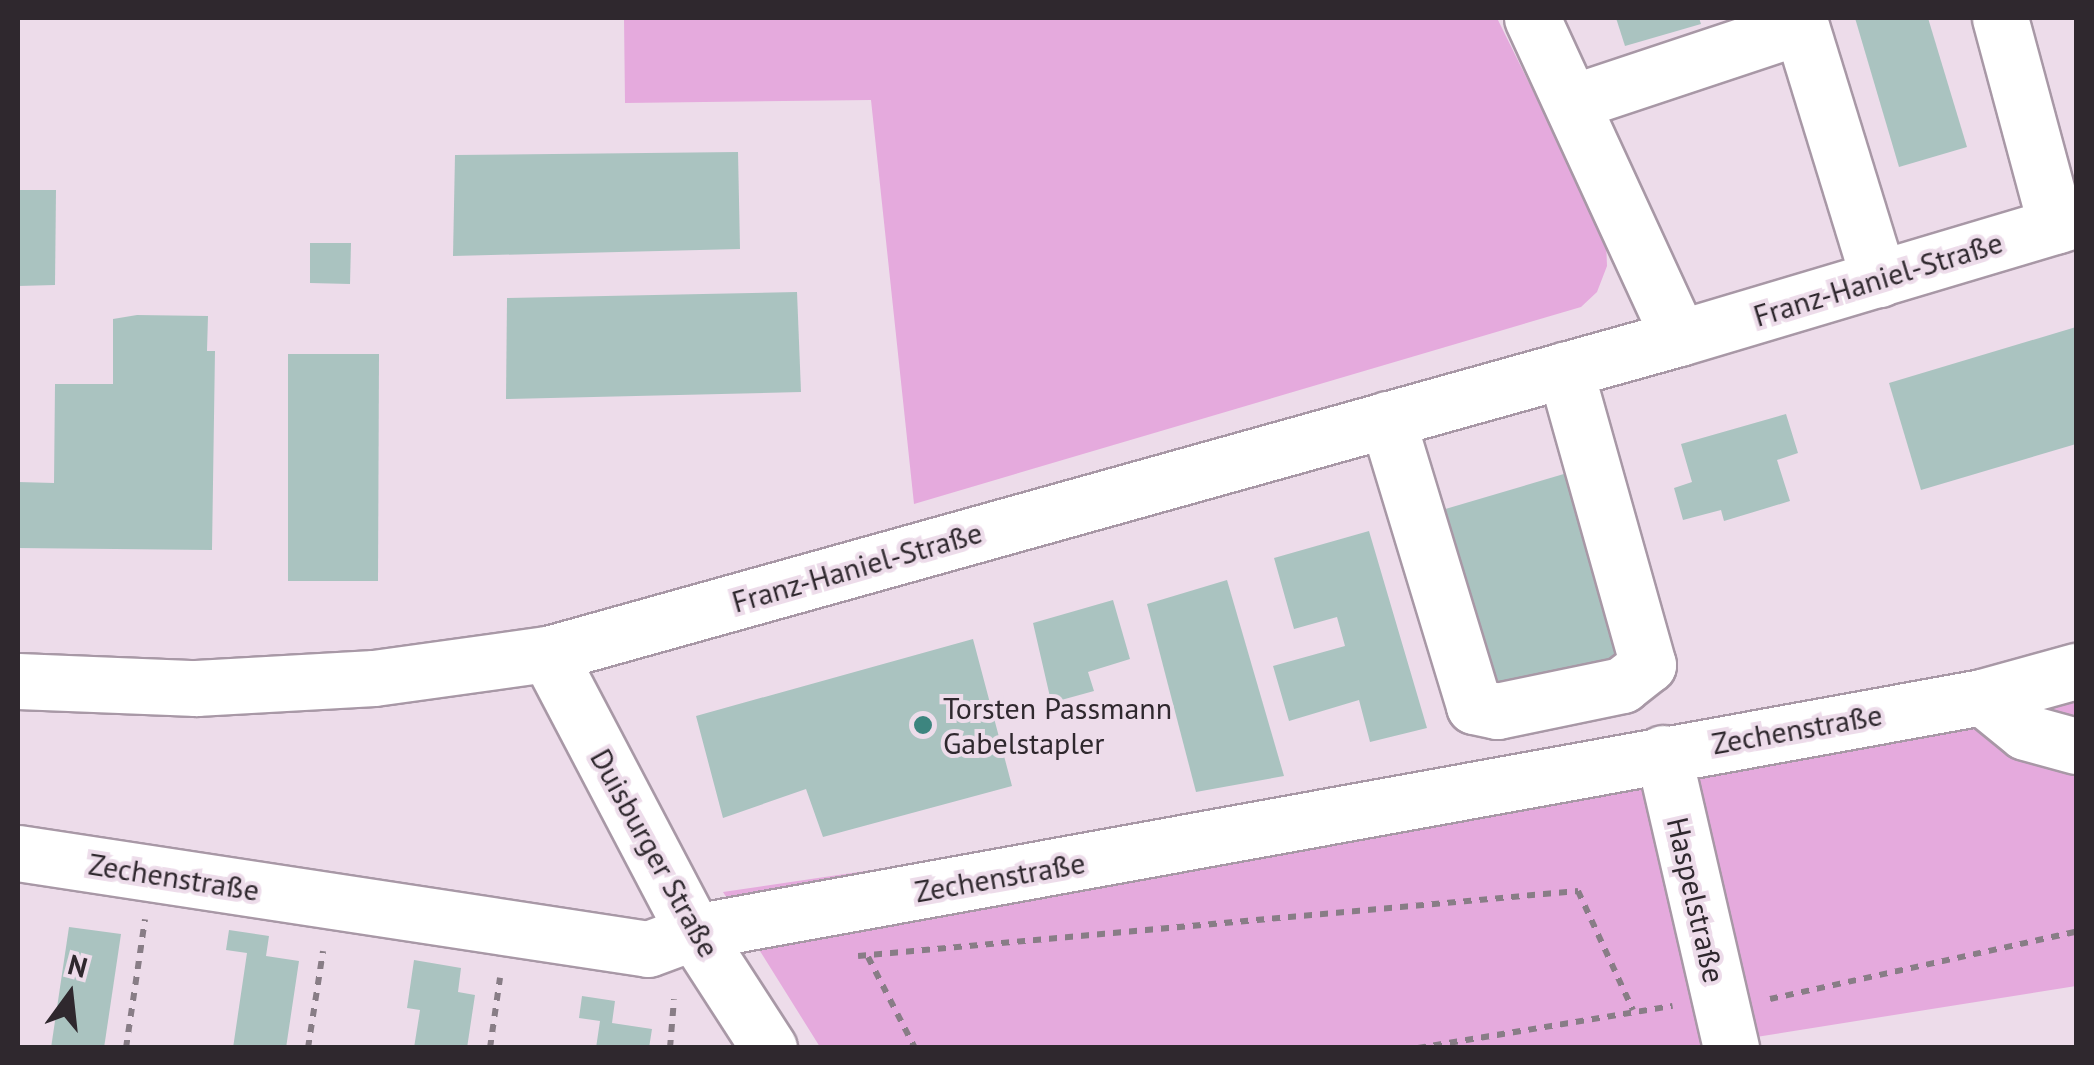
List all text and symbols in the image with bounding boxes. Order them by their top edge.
street label: Franz-Haniel-Straße [1749,224,2007,334]
street label: Franz-Haniel-Straße [728,514,986,620]
place label: Torsten Passmann Gabelstapler [943,690,1172,760]
street label: Zechenstraße [1709,696,1885,762]
marker: Torsten Passmann Gabelstapler [912,714,934,736]
street label: Duisburger Straße [583,742,727,964]
street label: Haspelstraße [1659,814,1733,986]
street label: Zechenstraße [912,844,1088,910]
street label: Zechenstraße [86,846,262,908]
north arrow [20,945,120,1045]
text: N [64,945,92,986]

